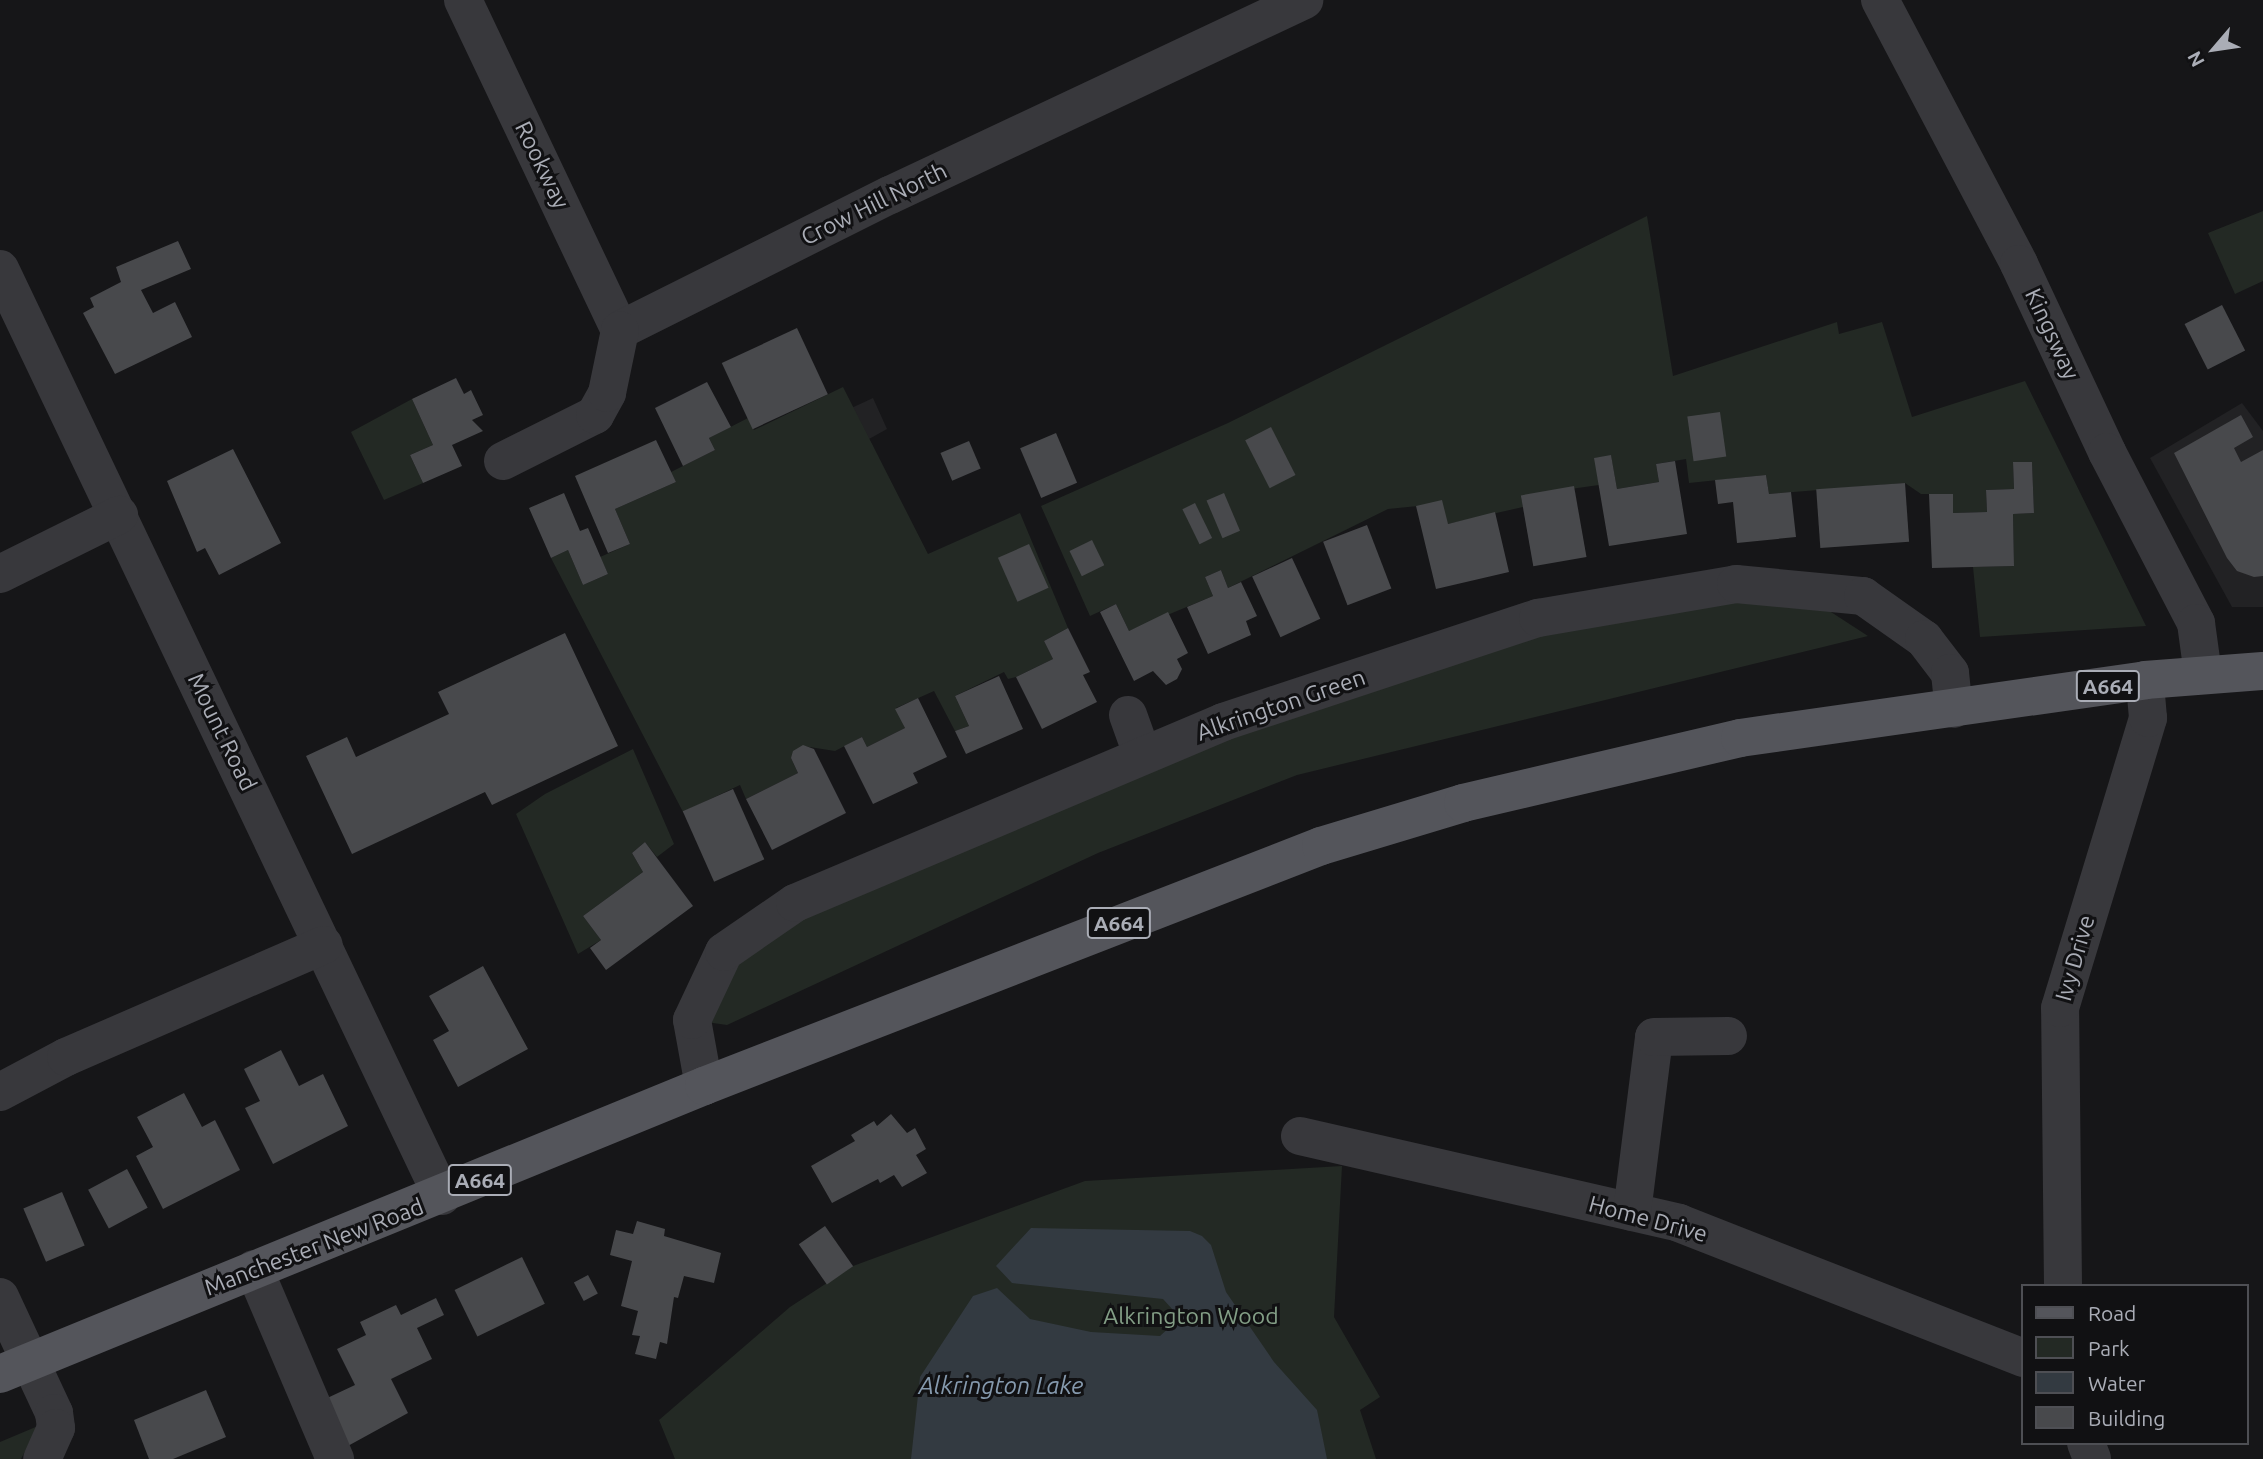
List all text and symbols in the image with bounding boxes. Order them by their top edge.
north arrow [2179,14,2249,84]
text: N [2183,48,2209,71]
street label: Rookway [509,117,575,213]
street label: Crow Hill North [796,157,952,251]
street label: Kingsway [2019,284,2085,384]
street label: Alkrington Green [1193,663,1369,747]
road number: A664 [2075,668,2141,704]
street label: Mount Road [182,669,262,795]
road number: A664 [1086,906,1152,940]
street label: Ivy Drive [2050,912,2100,1004]
road number: A664 [447,1162,513,1198]
street label: Home Drive [1586,1190,1710,1248]
street label: Manchester New Road [201,1192,427,1302]
legend [2022,1284,2249,1445]
text: Road [2088,1301,2136,1325]
park label: Alkrington Wood [1103,1302,1279,1330]
text: Park [2088,1336,2130,1360]
text: Water [2088,1371,2146,1395]
water label: Alkrington Lake [919,1372,1083,1400]
text: Building [2088,1406,2165,1430]

